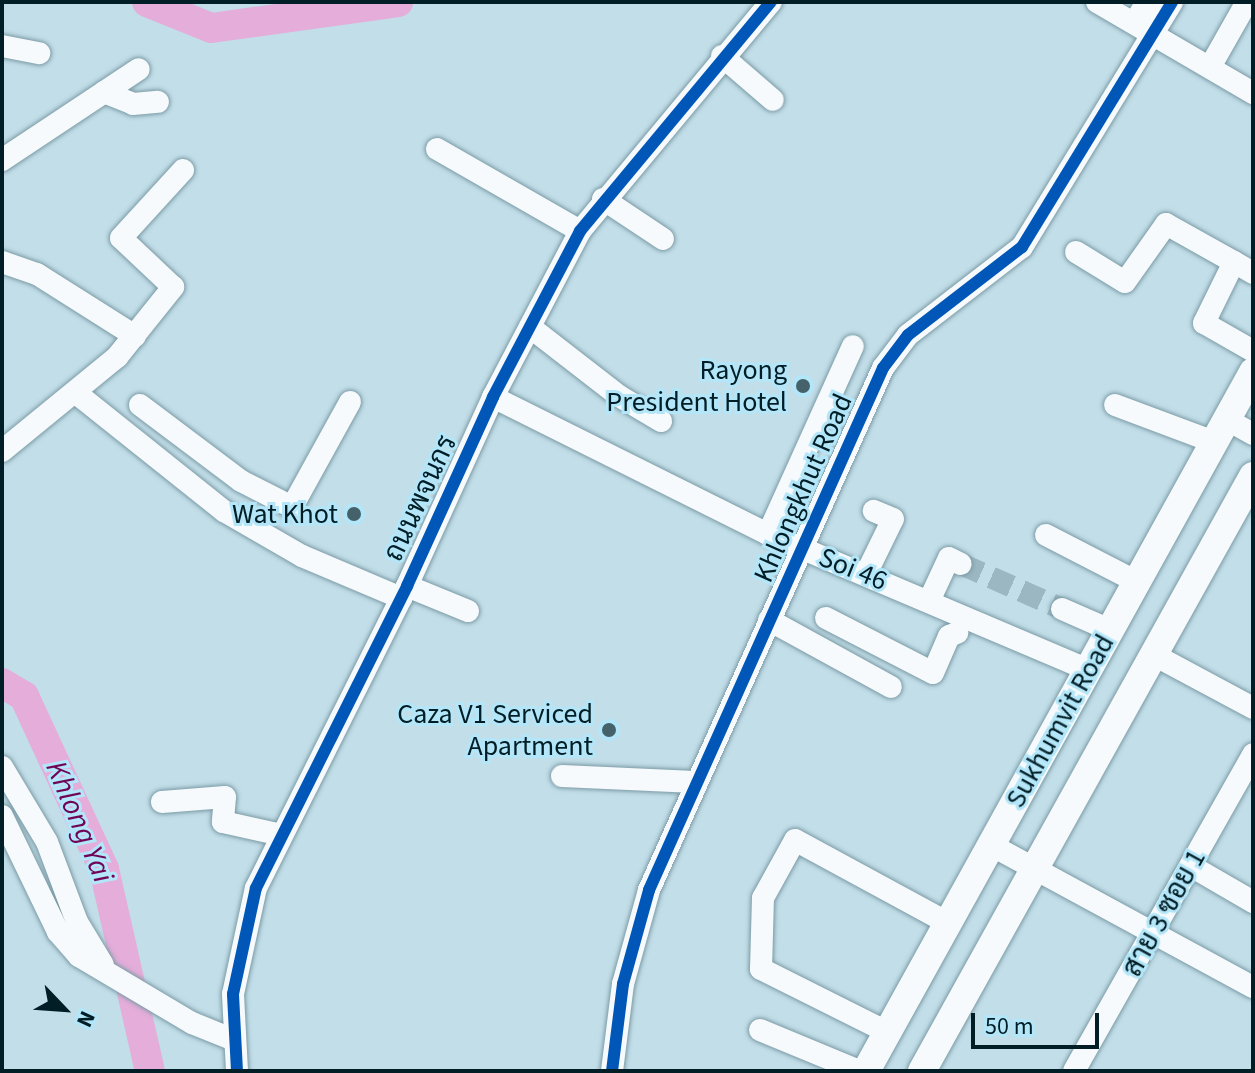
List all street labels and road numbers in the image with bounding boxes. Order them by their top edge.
street label: Khlongkhut Road [746,389,860,587]
street label: ถนนพจนกร [376,430,464,566]
street label: Soi 46 [814,540,892,598]
street label: Sukhumvit Road [999,629,1121,813]
street label: สาย 3 ซอย 1 [1115,844,1213,982]

